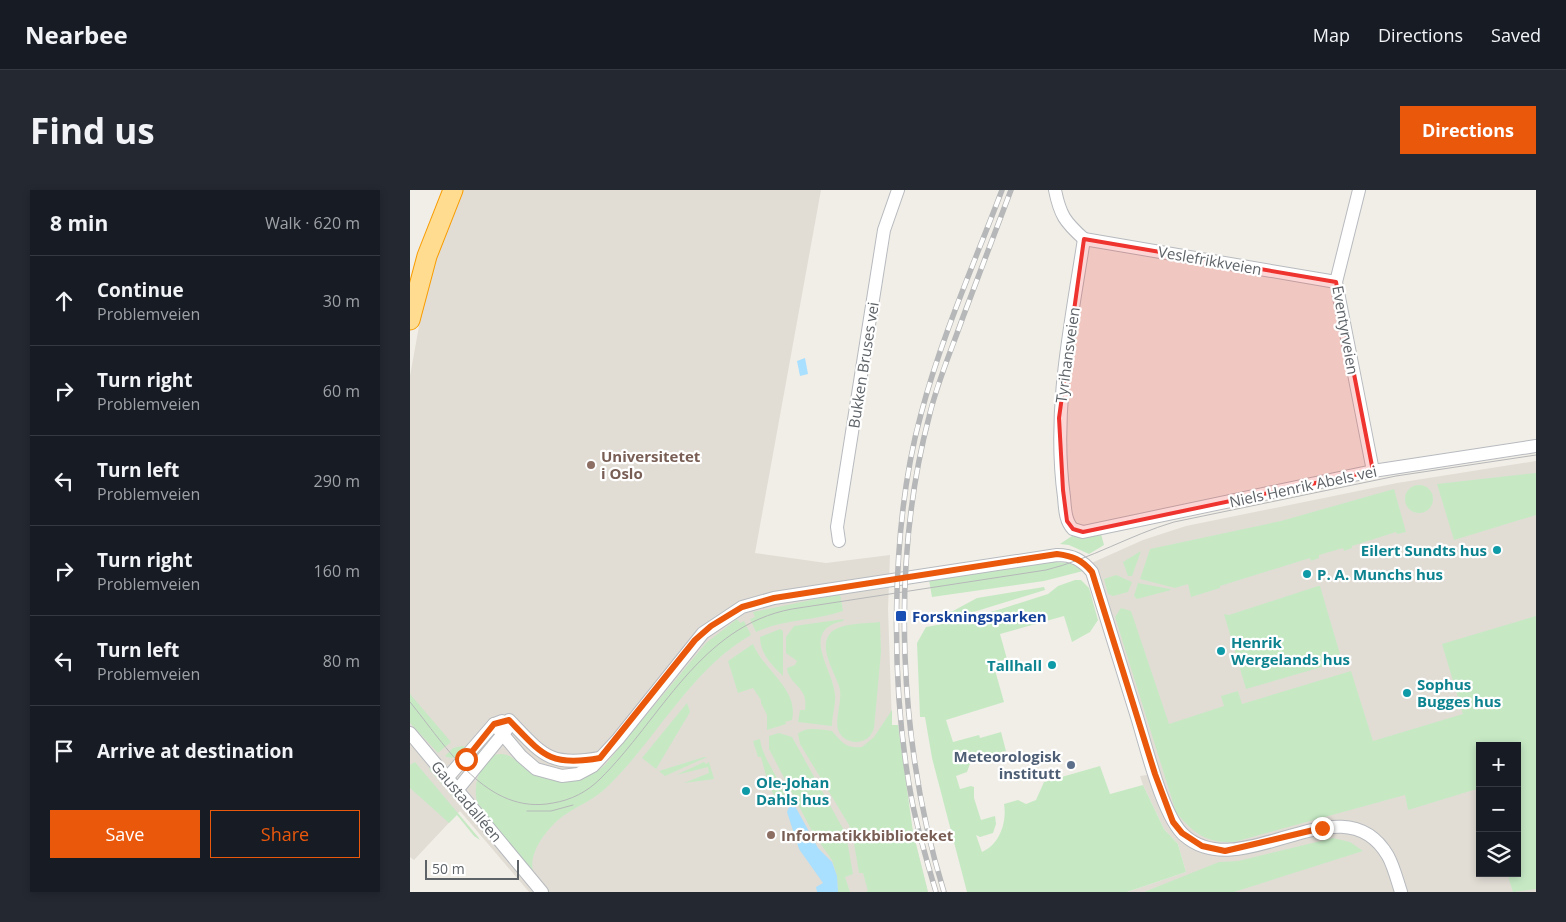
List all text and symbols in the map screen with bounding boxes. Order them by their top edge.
text: Nearbee [25,18,128,51]
text: Map [1313,23,1350,47]
text: Directions [1378,23,1463,47]
text: Saved [1491,23,1541,47]
button: Directions [1400,106,1536,154]
text: Find us [30,107,155,154]
text: 8 min [50,209,108,237]
text: Walk · 620 m [265,212,360,234]
street label: Veslefrikkveien [1157,241,1263,279]
text: Continue [97,277,184,303]
street label: Eventyrveien [1328,284,1364,376]
icon: ahead [50,287,78,315]
text: 30 m [323,290,360,312]
street label: Bukken Bruses vei [843,300,883,430]
text: Problemveien [97,303,200,325]
street label: Tyrihansveien [1050,306,1084,404]
text: Turn right [97,367,192,393]
icon: right [50,377,78,405]
text: 60 m [323,380,360,402]
text: Problemveien [97,393,200,415]
place label: Universitetet i Oslo [601,446,701,483]
text: Turn left [97,457,179,483]
marker: Universitetet i Oslo [585,459,597,471]
street label: Niels Henrik Abels vei [1227,461,1379,511]
icon: left [50,467,78,495]
text: 290 m [314,470,360,492]
text: Problemveien [97,483,200,505]
place label: Eilert Sundts hus [1361,540,1487,560]
marker: Eilert Sundts hus [1491,544,1503,556]
text: Turn right [97,547,192,573]
icon: right [50,557,78,585]
text: 160 m [314,560,360,582]
place label: P. A. Munchs hus [1317,564,1443,584]
marker: P. A. Munchs hus [1301,568,1313,580]
text: Problemveien [97,573,200,595]
place label: Forskningsparken [912,606,1047,626]
marker: Forskningsparken [894,609,908,623]
place label: Henrik Wergelands hus [1231,632,1350,669]
text: Turn left [97,637,179,663]
marker: Henrik Wergelands hus [1215,645,1227,657]
icon: left [50,647,78,675]
text: 80 m [323,650,360,672]
place label: Tallhall [987,655,1042,675]
marker: Tallhall [1046,659,1058,671]
text: Problemveien [97,663,200,685]
place label: Sophus Bugges hus [1417,674,1501,711]
marker: Sophus Bugges hus [1401,687,1413,699]
icon: arrive [50,737,78,765]
text: Arrive at destination [97,738,294,764]
map controls [1476,742,1521,877]
button: + [1476,742,1521,787]
place label: Meteorologisk institutt [954,746,1062,783]
route start [455,748,478,771]
street label: Gaustadalléen [427,756,507,846]
marker: Meteorologisk institutt [1065,759,1077,771]
place label: Ole-Johan Dahls hus [756,772,829,809]
marker: Ole-Johan Dahls hus [740,785,752,797]
button: − [1476,787,1521,832]
button: Save [50,810,200,858]
button: Share [210,810,360,858]
route end [1311,817,1334,840]
place label: Informatikkbiblioteket [781,825,954,845]
marker: Informatikkbiblioteket [765,829,777,841]
button: layers [1476,832,1521,877]
scale bar [425,857,519,880]
text: 50 m [432,859,465,878]

